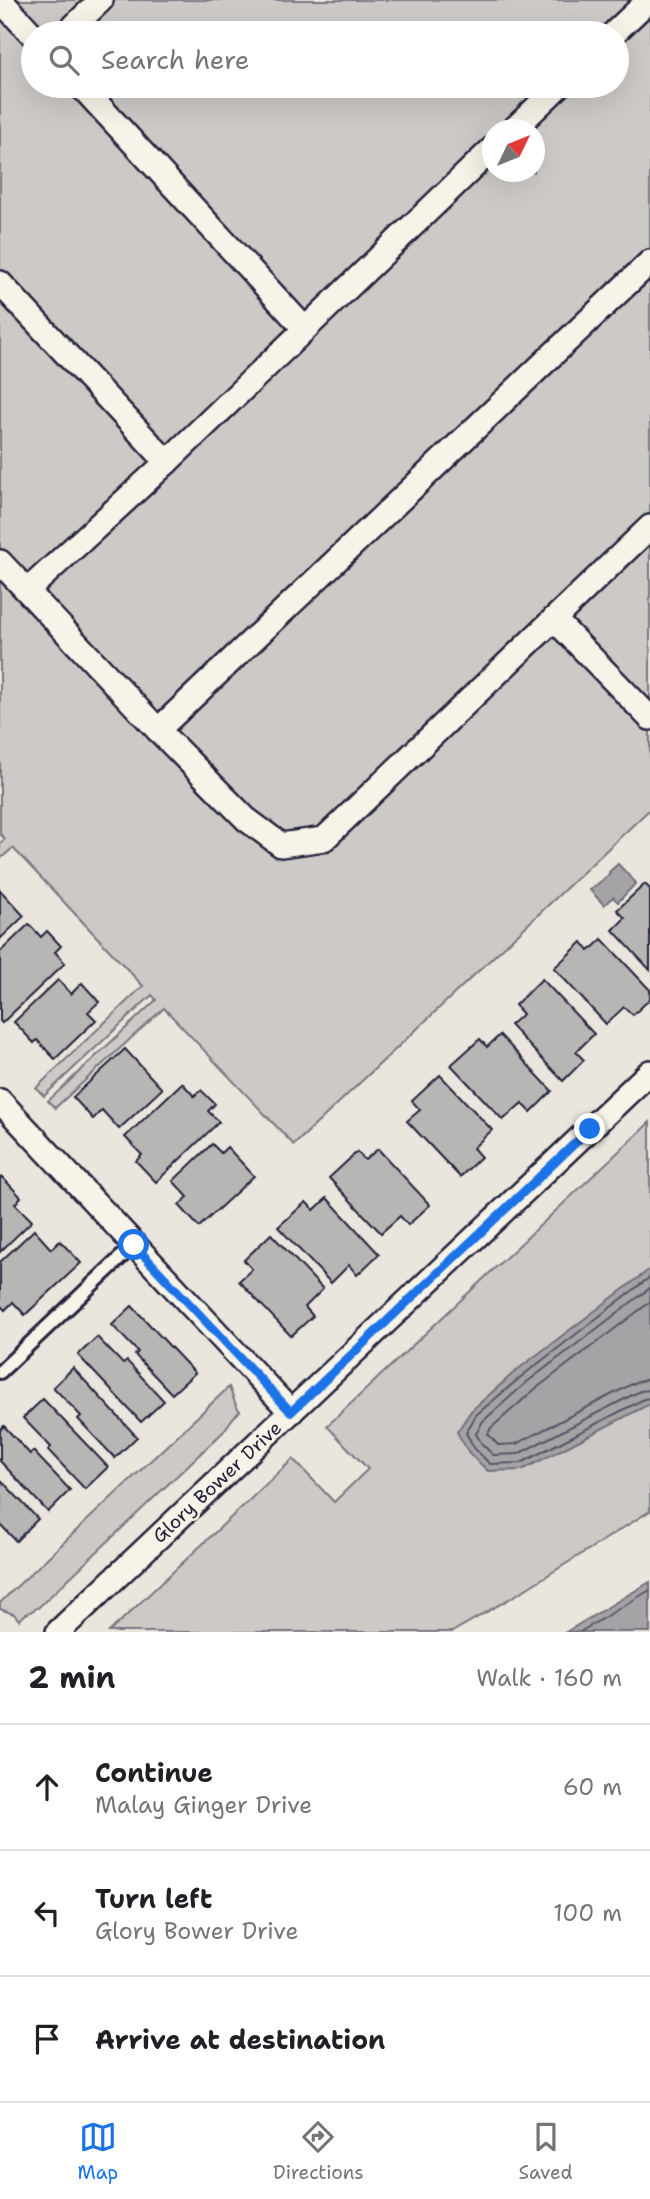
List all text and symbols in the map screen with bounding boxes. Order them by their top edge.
search box [21,21,629,98]
icon: search [45,41,83,79]
text: Search here [101,42,250,77]
north arrow [482,119,545,182]
route end [574,1113,605,1144]
route start [118,1229,149,1260]
street label: Glory Bower Drive [147,1416,287,1548]
text: 2 min [28,1657,115,1698]
text: Walk · 160 m [476,1663,622,1693]
text: Continue [95,1755,213,1790]
icon: ahead [28,1768,66,1806]
text: 60 m [563,1772,622,1802]
text: Malay Ginger Drive [95,1790,312,1820]
text: Turn left [95,1881,212,1916]
icon: left [28,1894,66,1932]
text: 100 m [553,1898,622,1928]
text: Glory Bower Drive [95,1916,299,1946]
icon: arrive [28,2020,66,2058]
text: Arrive at destination [95,2022,385,2057]
tab: Map [77,2118,118,2185]
tab: Directions [273,2118,364,2185]
tab: Saved [519,2118,573,2185]

